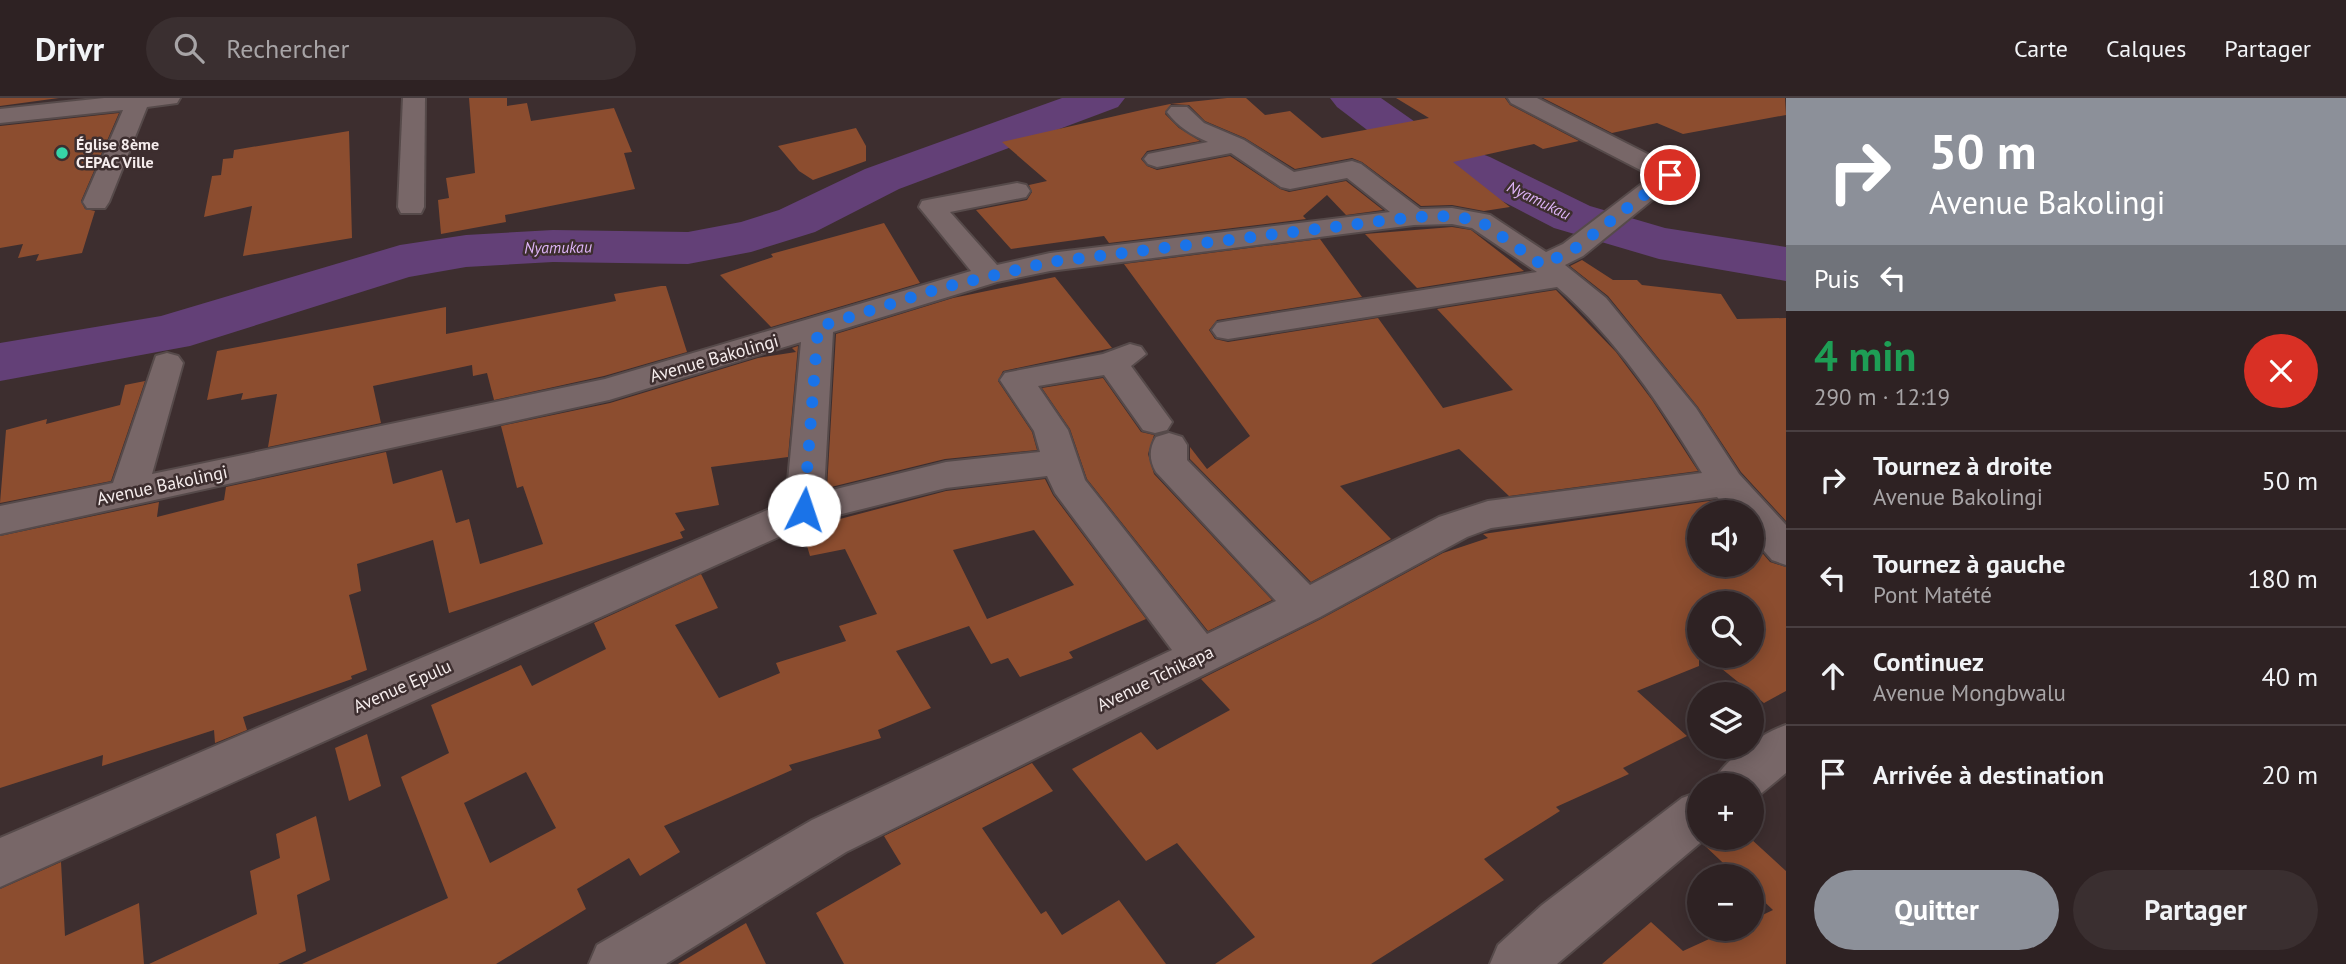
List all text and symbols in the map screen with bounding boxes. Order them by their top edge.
search box [146,17,636,80]
text: Drivr [35,27,104,70]
icon: search [170,29,208,67]
text: Rechercher [226,32,349,65]
text: Carte [2014,33,2068,64]
text: Calques [2106,33,2186,64]
text: Partager [2224,33,2311,64]
text: 50 m [1929,119,2036,183]
icon: right [1814,126,1905,217]
place label: Église 8ème CEPAC Ville [76,134,159,172]
marker: Église 8ème CEPAC Ville [54,145,70,161]
pin [1640,145,1700,205]
icon: arrive [1651,156,1689,194]
water label: Nyamukau [1504,176,1574,224]
text: Avenue Bakolingi [1929,181,2165,223]
water label: Nyamukau [524,236,592,258]
icon: left [1874,259,1912,297]
text: Puis [1814,262,1860,295]
text: 4 min [1814,328,1916,383]
street label: Avenue Bakolingi [647,329,781,387]
button: close [2244,334,2318,408]
text: 290 m · 12:19 [1814,382,1950,411]
text: Tournez à droite [1873,449,2052,482]
street label: Avenue Bakolingi [95,460,229,510]
icon: right [1814,461,1852,499]
text: 50 m [2262,464,2318,497]
position arrow [767,473,841,547]
text: Avenue Bakolingi [1873,482,2043,511]
map controls [1687,500,1764,941]
button: sound [1687,500,1764,577]
text: Tournez à gauche [1873,547,2065,580]
icon: left [1814,559,1852,597]
text: 180 m [2247,562,2318,595]
text: Pont Matété [1873,580,1992,609]
button: search [1687,591,1764,668]
street label: Avenue Tchikapa [1093,640,1217,716]
text: Continuez [1873,645,1984,678]
street label: Avenue Epulu [349,654,455,718]
icon: ahead [1814,657,1852,695]
text: 40 m [2262,660,2318,693]
text: Avenue Mongbwalu [1873,678,2066,707]
button: layers [1687,682,1764,759]
icon: arrive [1814,755,1852,793]
text: Arrivée à destination [1873,758,2104,791]
text: 20 m [2262,758,2318,791]
button: + [1687,773,1764,850]
button: − [1687,864,1764,941]
button: Quitter [1814,870,2059,950]
button: Partager [2073,870,2318,950]

